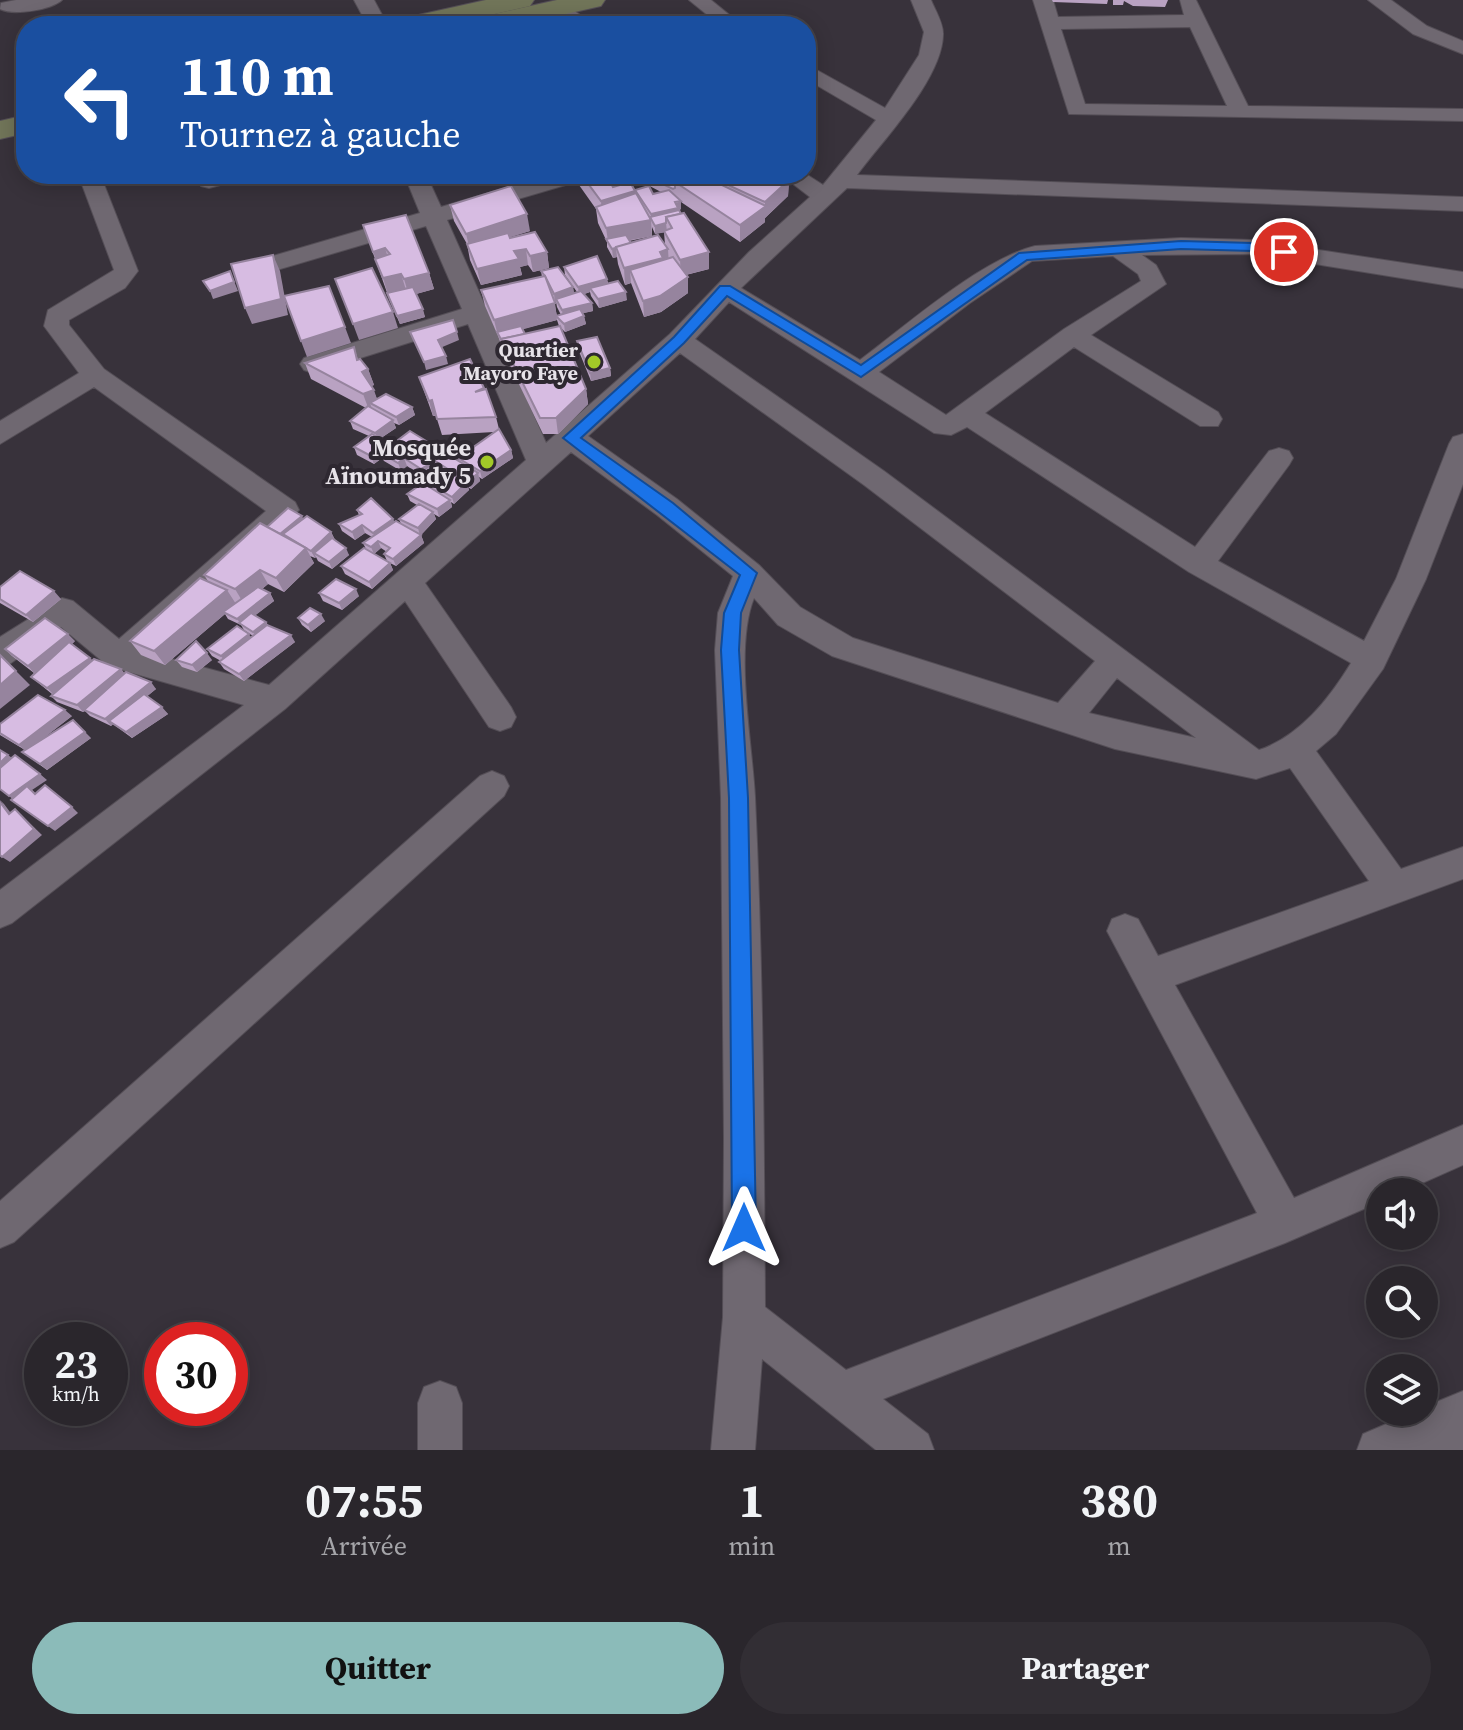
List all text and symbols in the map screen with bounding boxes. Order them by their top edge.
text: 110 m [180,37,334,114]
icon: left [48,48,152,152]
text: Tournez à gauche [180,110,461,159]
pin [1250,218,1318,286]
icon: arrive [1262,230,1306,274]
place label: Quartier Mayoro Faye [463,336,579,387]
marker: Quartier Mayoro Faye [585,353,603,371]
place label: Mosquée Aïnoumady 5 [325,431,471,492]
marker: Mosquée Aïnoumady 5 [478,453,496,471]
map controls [1366,1178,1438,1426]
button: sound [1366,1178,1438,1250]
position arrow [702,1186,786,1270]
button: search [1366,1266,1438,1338]
speed limit sign: 30 [144,1322,248,1426]
text: 23 [54,1337,98,1391]
button: layers [1366,1354,1438,1426]
text: km/h [52,1380,100,1408]
text: 07:55 [305,1467,423,1533]
text: 1 [739,1467,765,1533]
text: 380 [1080,1467,1158,1533]
text: Arrivée [321,1528,407,1564]
text: min [728,1528,775,1564]
text: m [1107,1528,1131,1564]
button: Quitter [32,1622,724,1714]
button: Partager [740,1622,1431,1714]

